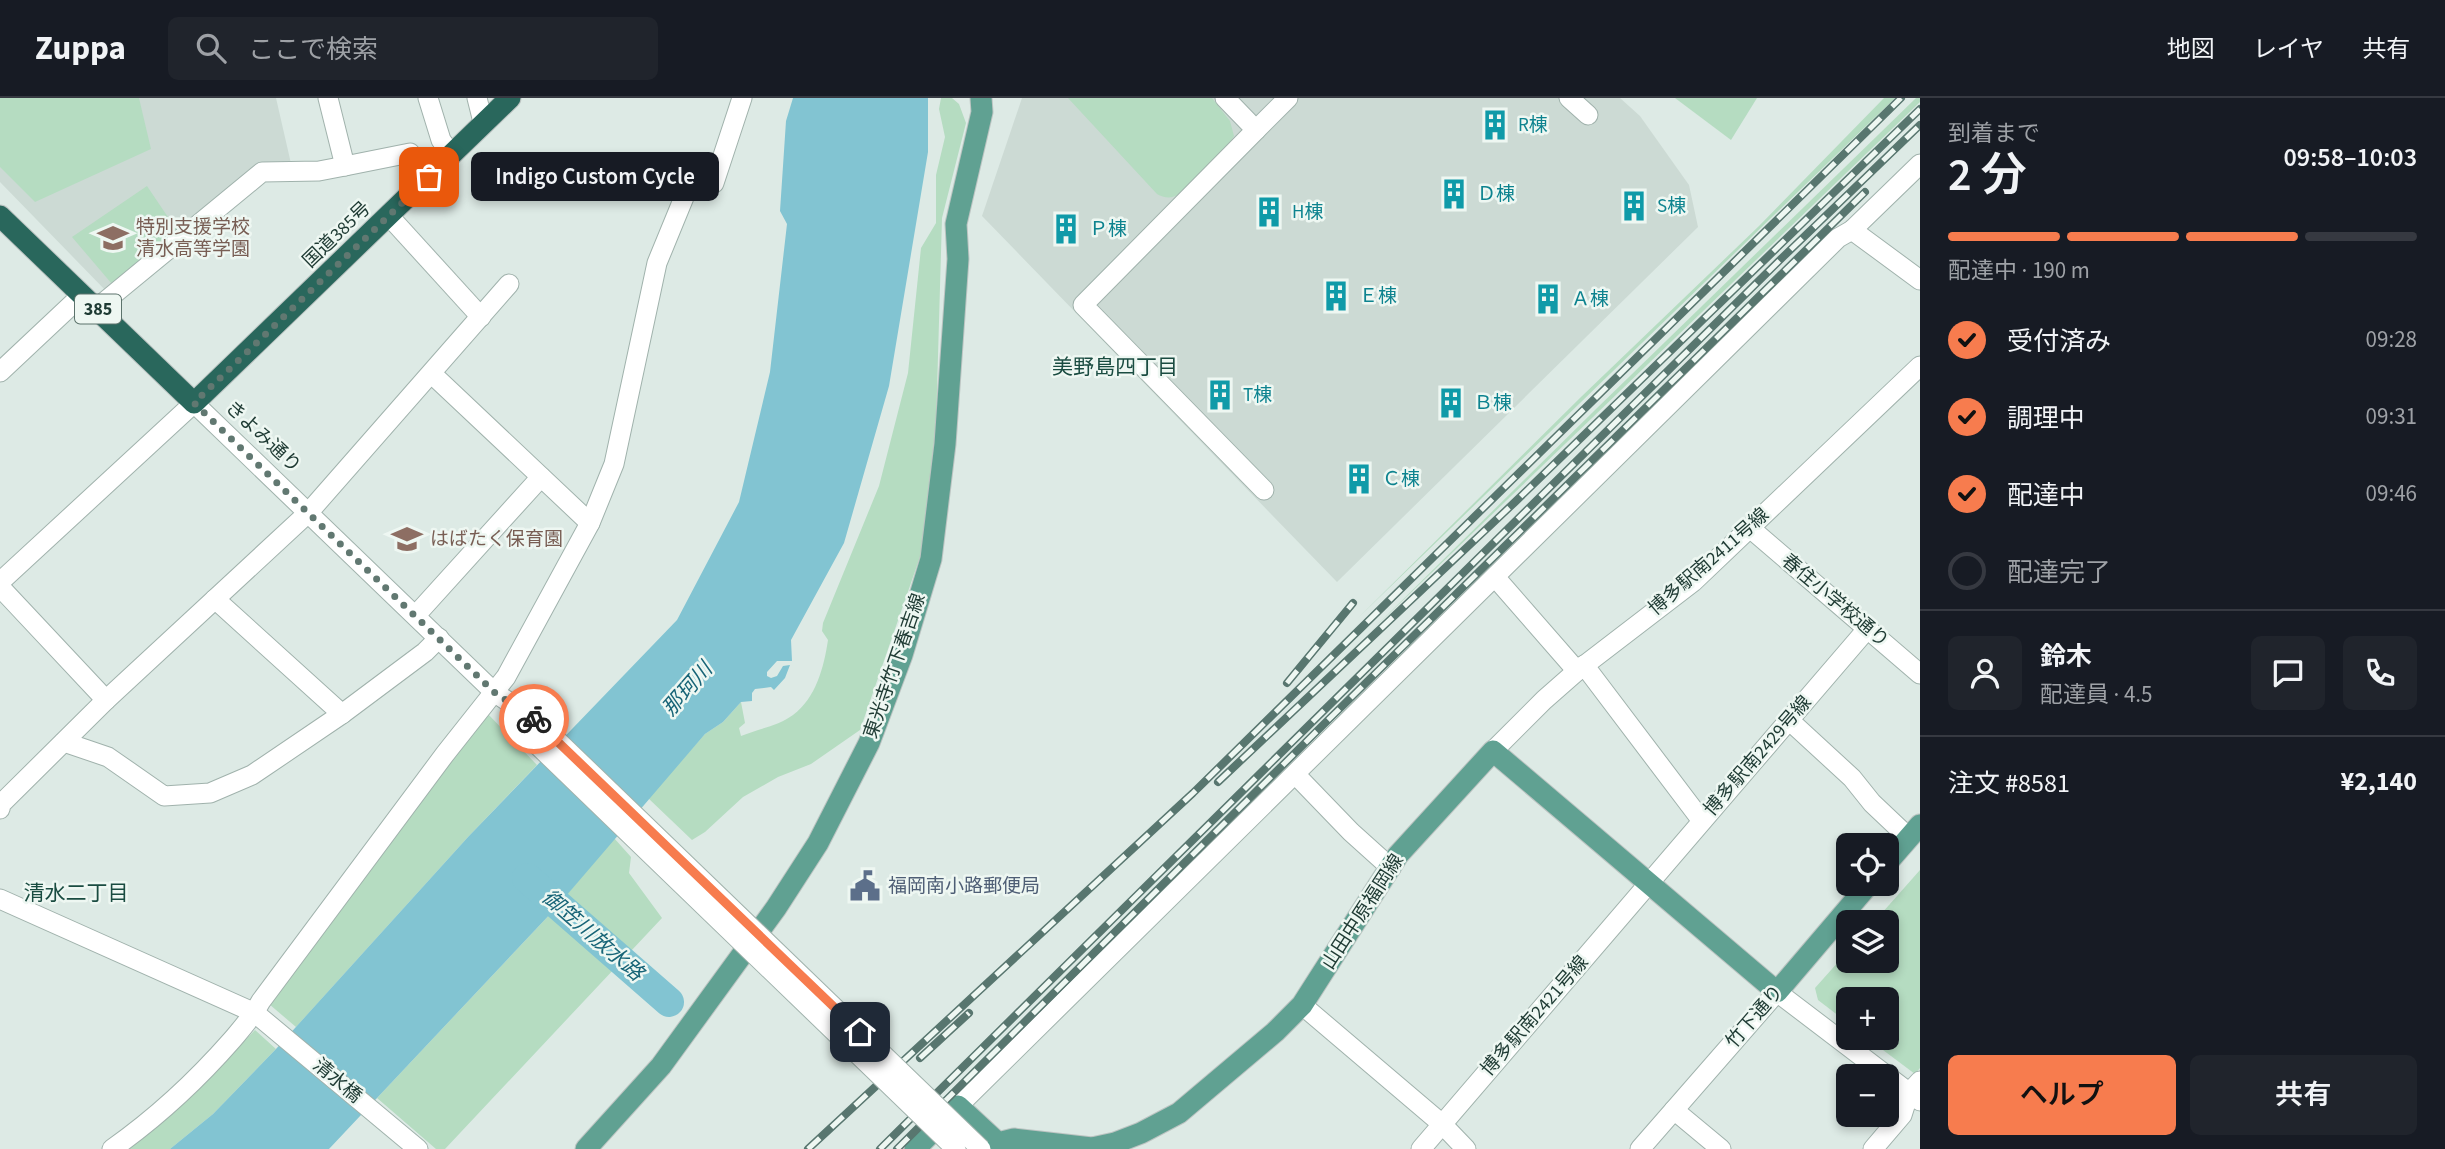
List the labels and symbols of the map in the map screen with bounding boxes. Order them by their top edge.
building icon: R棟 [1478,108,1512,142]
place label: R棟 [1518,112,1548,139]
pin [399,147,459,207]
callout: Indigo Custom Cycle [471,153,720,202]
building icon: Ｄ棟 [1437,177,1471,211]
place label: Ｄ棟 [1477,181,1515,208]
building icon: S棟 [1617,189,1651,223]
place label: S棟 [1657,193,1686,220]
building icon: H棟 [1252,195,1286,229]
street label: 国道385号 [297,196,377,274]
place label: H棟 [1292,199,1323,226]
building icon: Ｐ棟 [1049,212,1083,246]
place label: 特別支援学校 清水高等学園 [136,214,250,263]
place label: Ｐ棟 [1089,216,1127,243]
school or university icon: 特別支援学校 清水高等学園 [96,221,130,255]
building icon: Ｅ棟 [1319,279,1353,313]
building icon: Ａ棟 [1531,282,1565,316]
place label: Ｅ棟 [1359,283,1397,310]
place label: Ａ棟 [1571,286,1609,313]
road number: 385 [75,294,121,324]
district label: 美野島四丁目 [1052,352,1178,382]
building icon: T棟 [1203,378,1237,412]
place label: T棟 [1243,382,1272,409]
building icon: Ｂ棟 [1434,386,1468,420]
place label: Ｂ棟 [1474,390,1512,417]
street label: きよみ通り [219,395,307,479]
building icon: Ｃ棟 [1342,462,1376,496]
place label: Ｃ棟 [1382,466,1420,493]
street label: 博多駅南2411号線 [1643,502,1775,622]
school or university icon: はばたく保育園 [390,522,424,556]
place label: はばたく保育園 [430,526,563,553]
street label: 春住小学校通り [1775,548,1895,654]
street label: 東光寺竹下春吉線 [857,590,933,742]
water label: 那珂川 [655,654,720,723]
courier [499,684,569,754]
street label: 博多駅南2429号線 [1698,690,1818,822]
street label: 山田中原福岡線 [1315,849,1411,975]
public building icon: 福岡南小路郵便局 [848,869,882,903]
place label: 福岡南小路郵便局 [888,873,1040,900]
district label: 清水二丁目 [24,878,129,908]
water label: 御笠川放水路 [536,882,652,989]
street label: 博多駅南2421号線 [1475,950,1595,1082]
street label: 竹下通り [1720,979,1790,1055]
pin [830,1002,890,1062]
street label: 清水橋 [306,1052,368,1110]

